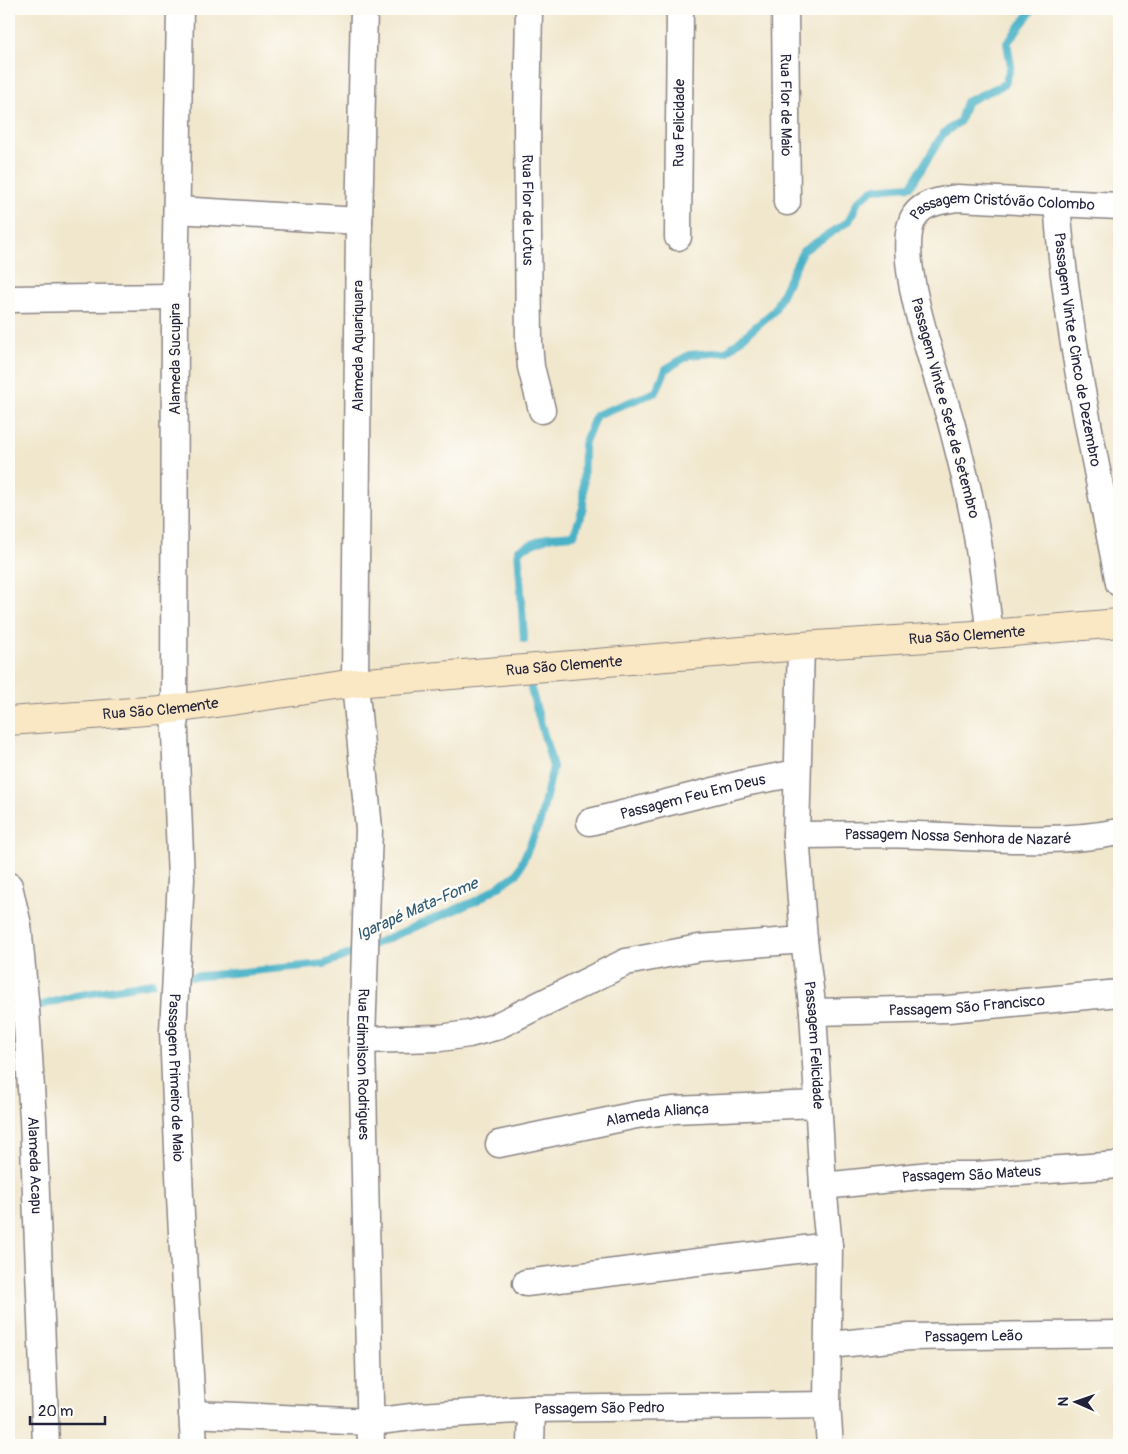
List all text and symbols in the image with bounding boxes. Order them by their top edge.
street label: Rua Flor de Maio [776,54,796,156]
street label: Rua Felicidade [669,78,689,167]
street label: Rua Flor de Lotus [518,154,538,266]
street label: Passagem Cristóvão Colombo [905,189,1095,224]
street label: Passagem Vinte e Cinco de Dezembro [1050,232,1105,468]
street label: Alameda Aquariquara [349,280,368,412]
street label: Passagem Vinte e Sete de Setembro [906,296,984,520]
street label: Alameda Sucupira [166,303,185,415]
street label: Rua São Clemente [908,622,1026,649]
street label: Rua São Clemente [505,651,623,680]
street label: Rua São Clemente [102,693,220,724]
street label: Passagem Feu Em Deus [618,770,767,824]
street label: Passagem Nossa Senhora de Nazaré [844,825,1072,849]
water label: Igarapé Mata-Fome [353,872,483,945]
street label: Passagem Felicidade [800,980,828,1110]
street label: Rua Edimilson Rodrigues [352,988,374,1140]
street label: Passagem São Francisco [889,990,1046,1020]
street label: Passagem Primeiro de Maio [163,993,188,1162]
street label: Alameda Aliança [603,1099,709,1131]
street label: Alameda Acapu [23,1116,46,1215]
street label: Passagem São Mateus [901,1161,1042,1187]
street label: Passagem Leão [924,1326,1023,1346]
north arrow [1050,1376,1100,1426]
scale bar [30,1394,105,1426]
text: N [1055,1397,1072,1407]
street label: Passagem São Pedro [534,1398,665,1418]
text: 20 m [38,1402,73,1421]

